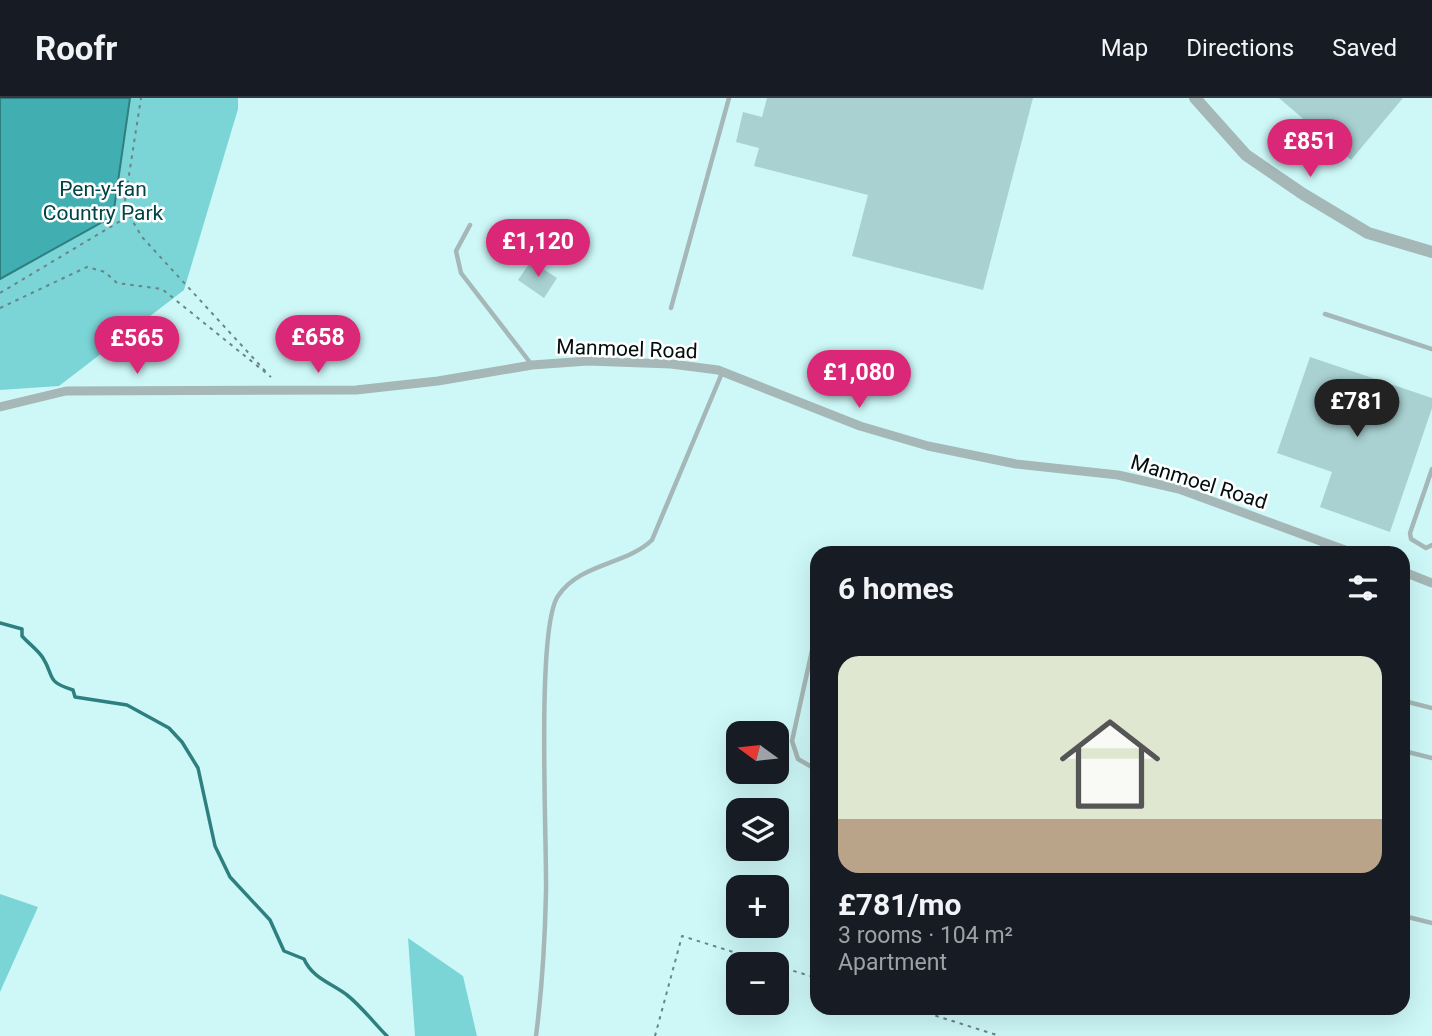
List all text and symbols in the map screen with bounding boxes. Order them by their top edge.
text: Roofr [35,29,117,68]
text: Map [1101,34,1148,62]
text: Directions [1186,34,1294,62]
text: Saved [1332,34,1397,62]
pin: £851 [1269,120,1351,179]
text: £851 [1283,128,1337,155]
park label: Pen-y-fan Country Park [43,177,164,225]
pin: £1,120 [481,220,595,279]
text: £1,120 [502,228,574,255]
pin: £565 [96,316,178,376]
pin: £658 [277,316,359,375]
text: £658 [291,324,345,351]
text: £565 [110,325,164,352]
street label: Manmoel Road [556,335,698,363]
pin: £1,080 [802,350,916,410]
text: £1,080 [823,359,895,386]
pin: £781 [1316,380,1398,439]
text: £781 [1330,388,1384,415]
street label: Manmoel Road [1128,450,1270,514]
icon: filters [1344,569,1382,607]
text: 6 homes [838,571,954,606]
icon: home [1047,701,1173,827]
north arrow [726,721,789,784]
map controls [726,721,789,1015]
button: layers [726,798,789,861]
button: + [726,875,789,938]
text: £781/mo [838,887,962,922]
text: 3 rooms · 104 m² [838,922,1013,949]
text: Apartment [838,949,947,976]
button: − [726,952,789,1015]

